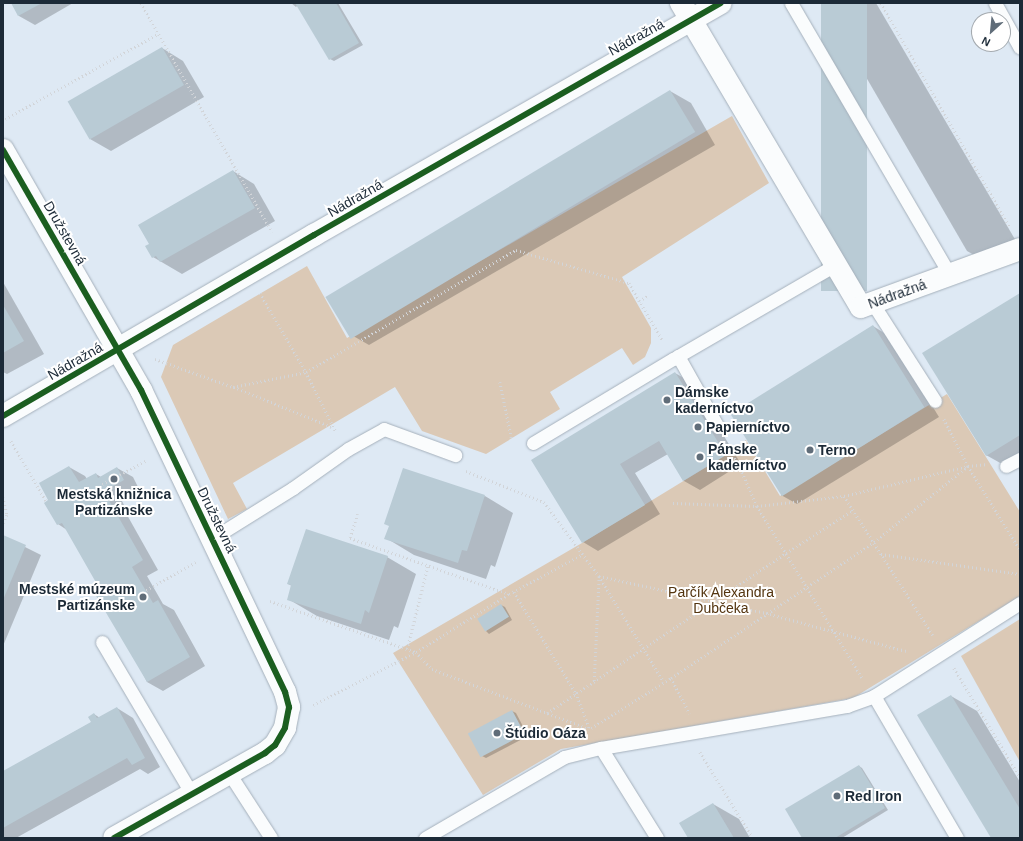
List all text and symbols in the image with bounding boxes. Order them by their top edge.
north arrow [971,12,1011,52]
street label: Nádražná [605,15,667,59]
text: N [980,35,992,49]
street label: Nádražná [325,176,385,220]
street label: Družstevná [40,198,90,268]
street label: Nádražná [866,276,928,312]
street label: Nádražná [45,339,105,383]
place label: Dámske kaderníctvo [675,384,754,416]
marker: Dámske kaderníctvo [662,395,672,405]
place label: Papierníctvo [706,419,790,435]
marker: Papierníctvo [693,422,703,432]
place label: Pánske kaderníctvo [708,441,787,474]
place label: Terno [818,442,856,458]
marker: Terno [805,445,815,455]
marker: Pánske kaderníctvo [695,452,705,462]
marker: Mestská knižnica Partizánske [109,474,119,484]
street label: Družstevná [194,484,240,556]
place label: Mestská knižnica Partizánske [57,486,171,518]
place label: Mestské múzeum Partizánske [19,581,135,614]
park label: Parčík Alexandra Dubčeka [668,584,774,616]
marker: Mestské múzeum Partizánske [138,592,148,602]
place label: Štúdio Oáza [505,725,586,741]
marker: Štúdio Oáza [492,728,502,738]
place label: Red Iron [845,788,902,804]
marker: Red Iron [832,791,842,801]

